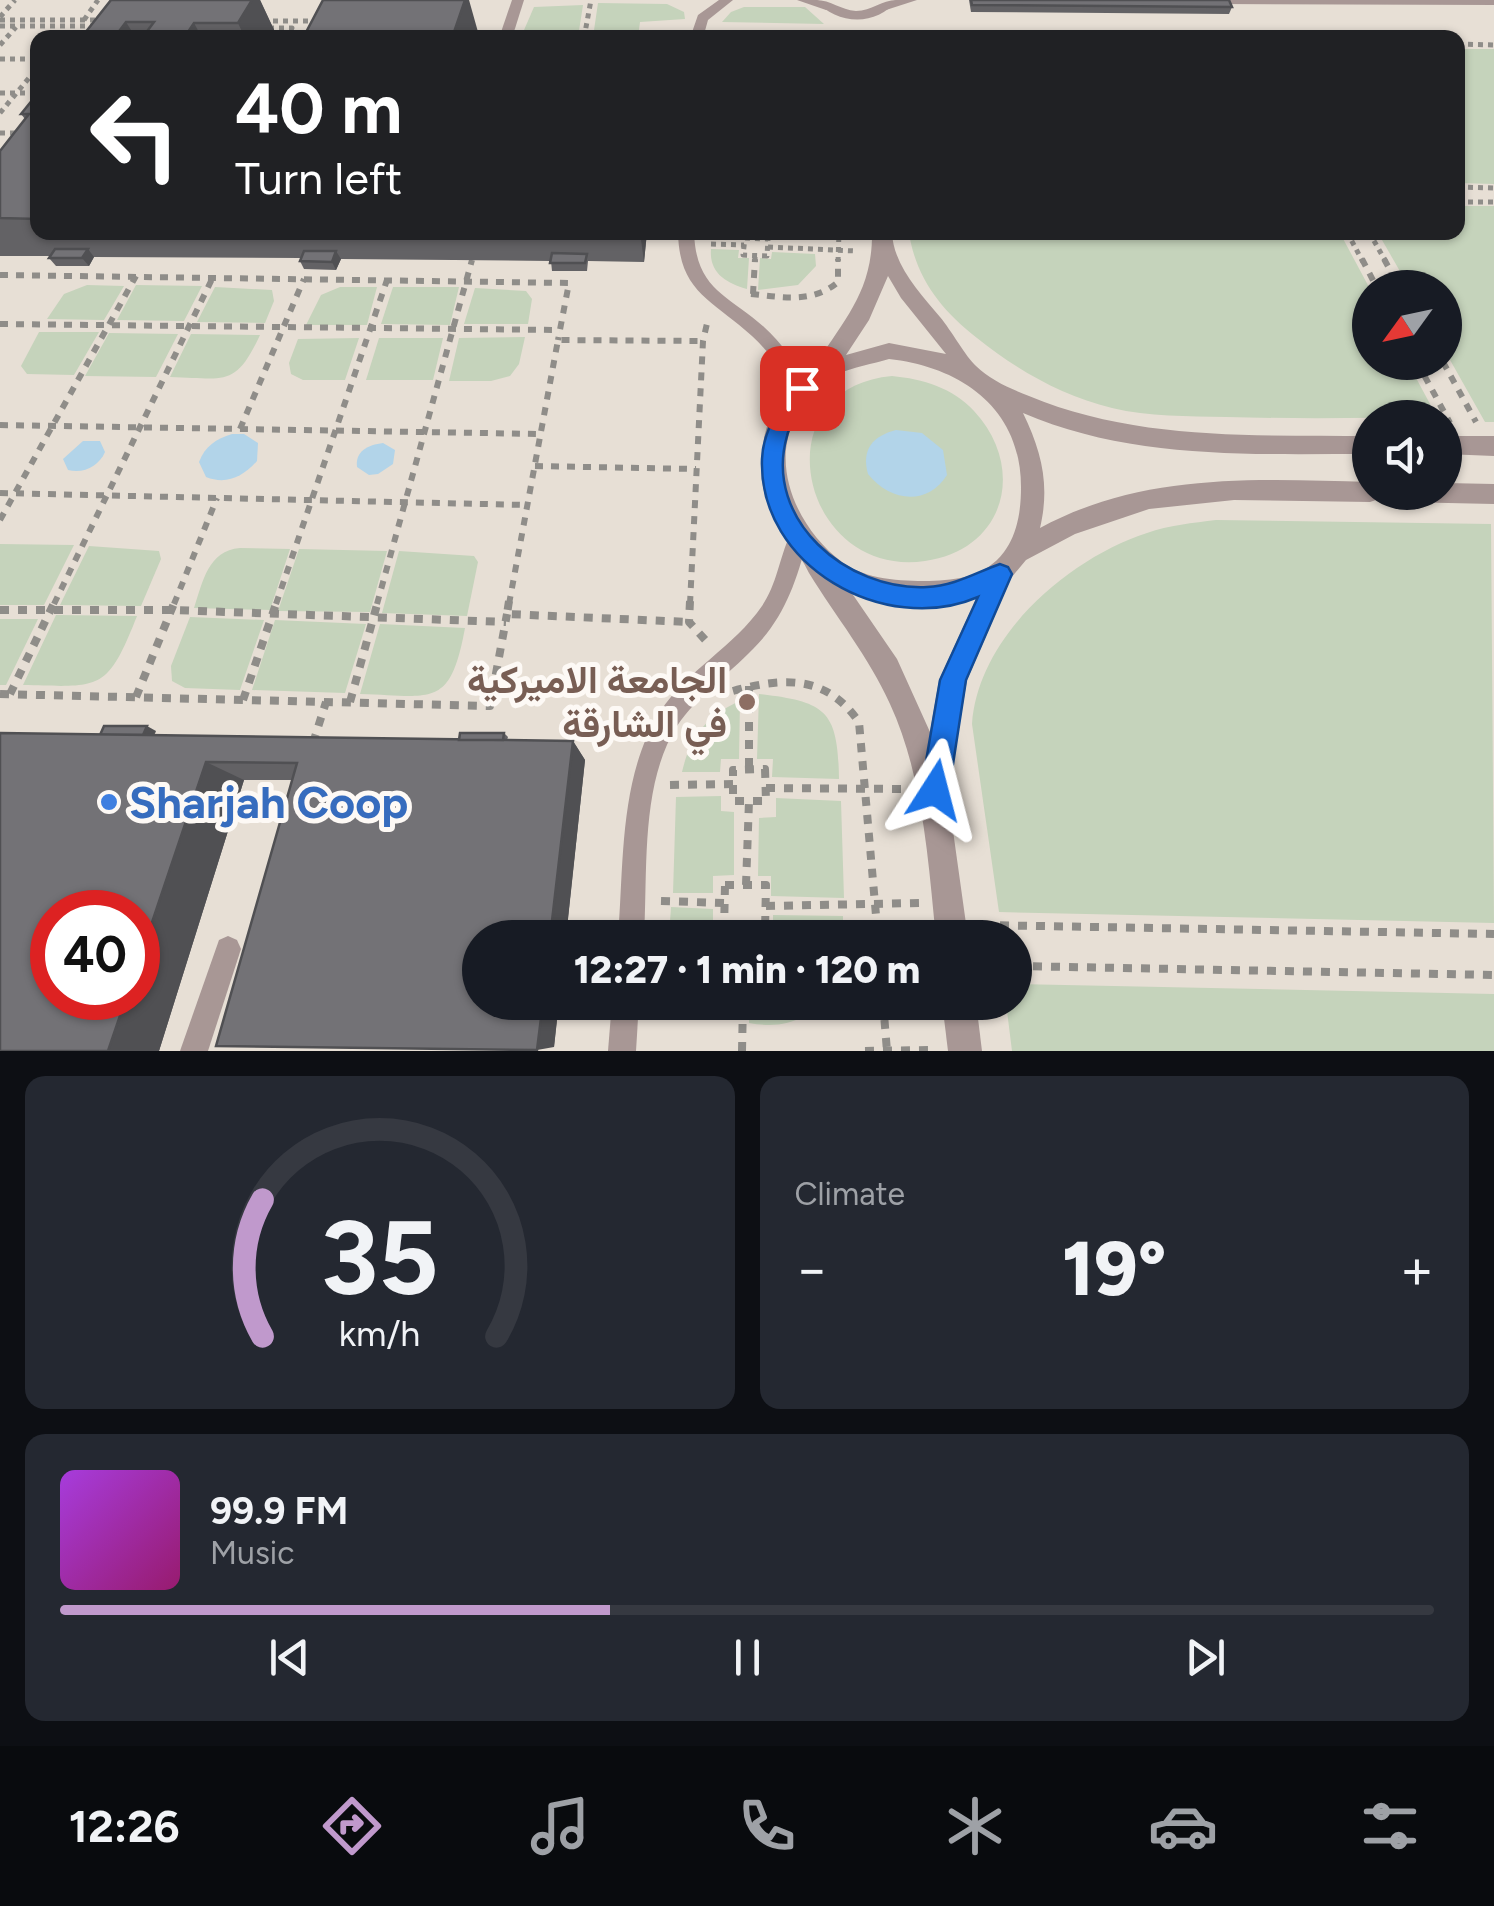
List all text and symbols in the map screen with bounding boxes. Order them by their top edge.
text: 40 m [235,66,402,151]
icon: left [70,70,200,200]
text: Turn left [235,151,402,205]
north arrow [1352,270,1462,380]
map controls [1352,270,1462,510]
pin [760,346,845,431]
icon: arrive [775,361,830,416]
button: sound [1352,400,1462,510]
place label: الجامعة الاميركية في الشارقة [467,657,727,756]
marker: الجامعة الاميركية في الشارقة [736,691,758,713]
position arrow [883,738,987,842]
place label: Sharjah Coop [129,775,408,829]
marker: Sharjah Coop [98,791,120,813]
speed limit sign: 40 [30,890,160,1020]
text: 12:27 · 1 min · 120 m [574,947,920,993]
text: Climate [795,1175,905,1213]
text: 35 [321,1195,439,1320]
text: 19° [1062,1224,1167,1314]
text: − [795,1236,829,1302]
text: + [1400,1236,1434,1302]
text: km/h [339,1312,421,1355]
text: 99.9 FM [210,1488,348,1534]
text: Music [210,1534,295,1572]
icon: previous [262,1630,317,1685]
icon: pause [720,1630,775,1685]
icon: next [1178,1630,1233,1685]
icon: directions [317,1791,387,1861]
icon: music [525,1791,595,1861]
icon: phone [732,1791,802,1861]
icon: climate [940,1791,1010,1861]
icon: car [1148,1791,1218,1861]
icon: filters [1355,1791,1425,1861]
text: 12:26 [69,1799,180,1853]

